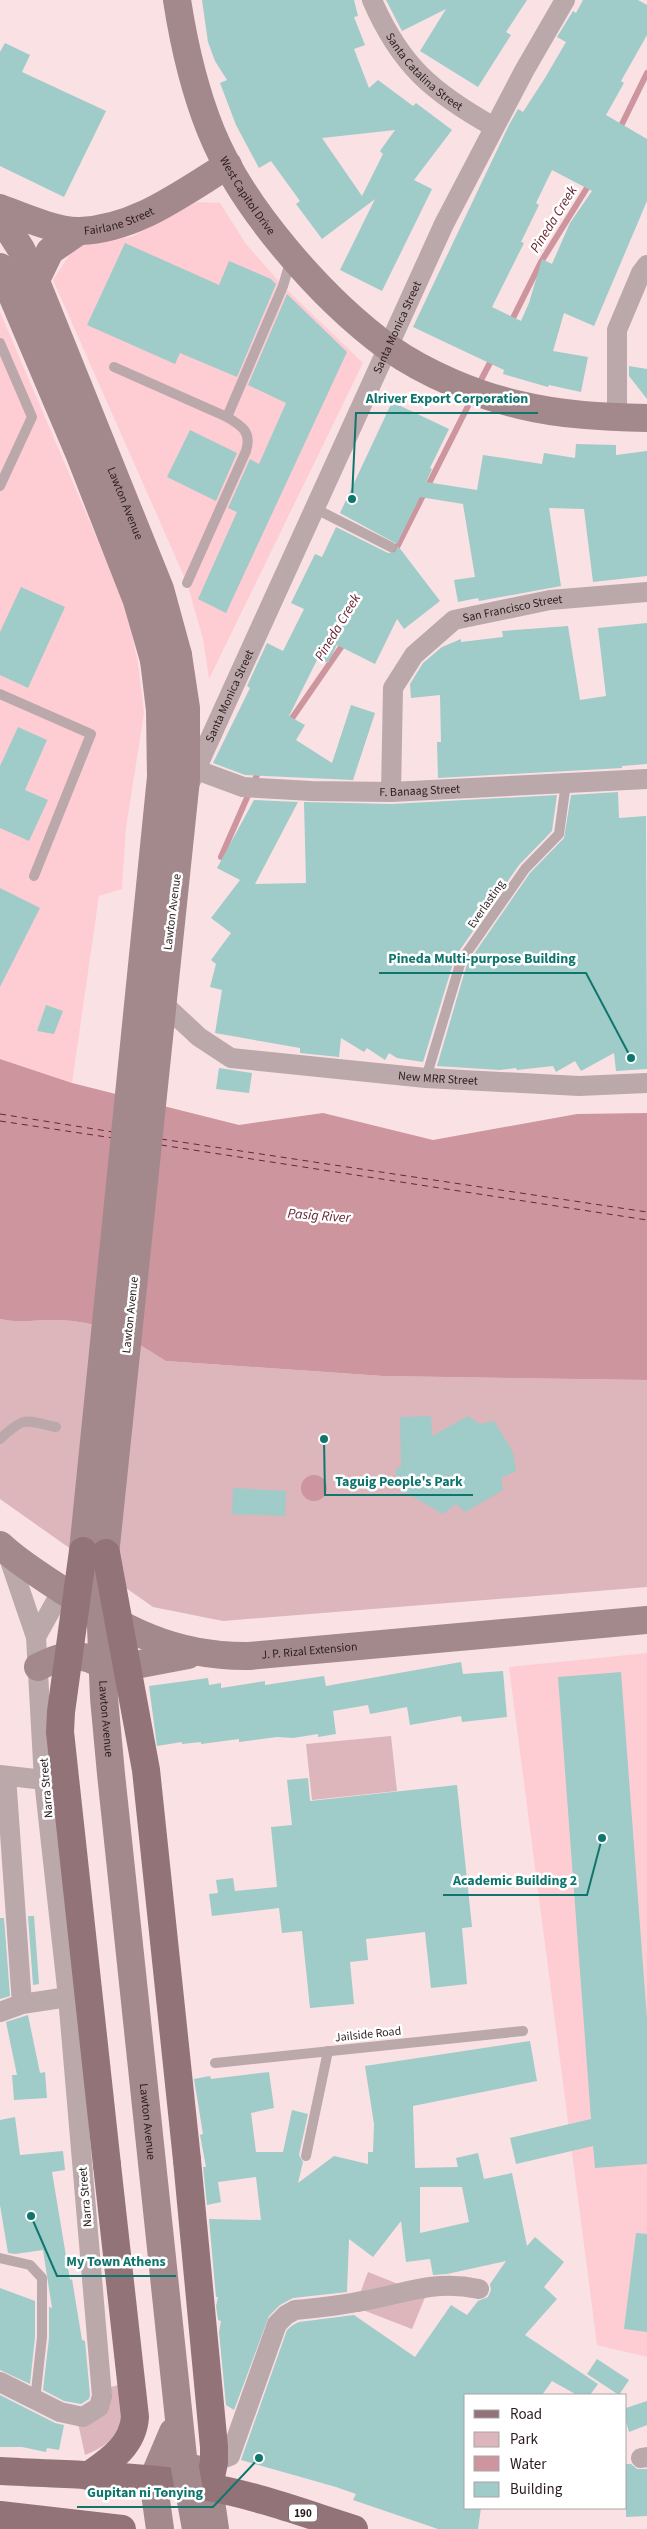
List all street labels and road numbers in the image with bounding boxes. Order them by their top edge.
street label: Santa Catalina Street [381,30,466,115]
street label: West Capitol Drive [215,153,279,239]
street label: Fairlane Street [83,203,157,240]
street label: Santa Monica Street [369,278,426,377]
street label: Lawton Avenue [103,465,147,542]
street label: San Francisco Street [461,591,563,627]
street label: Santa Monica Street [201,647,258,745]
street label: F. Banaag Street [379,780,461,801]
street label: Lawton Avenue [159,873,186,951]
street label: Everlasting [464,877,509,932]
street label: New MRR Street [397,1067,478,1090]
street label: Lawton Avenue [118,1276,143,1354]
street label: J. P. Rizal Extension [261,1638,358,1664]
street label: Lawton Avenue [94,1680,117,1758]
street label: Narra Street [35,1757,58,1819]
street label: Jailside Road [334,2023,402,2046]
street label: Lawton Avenue [135,2082,160,2161]
street label: Narra Street [74,2166,97,2228]
road number: 190 [289,2504,317,2522]

